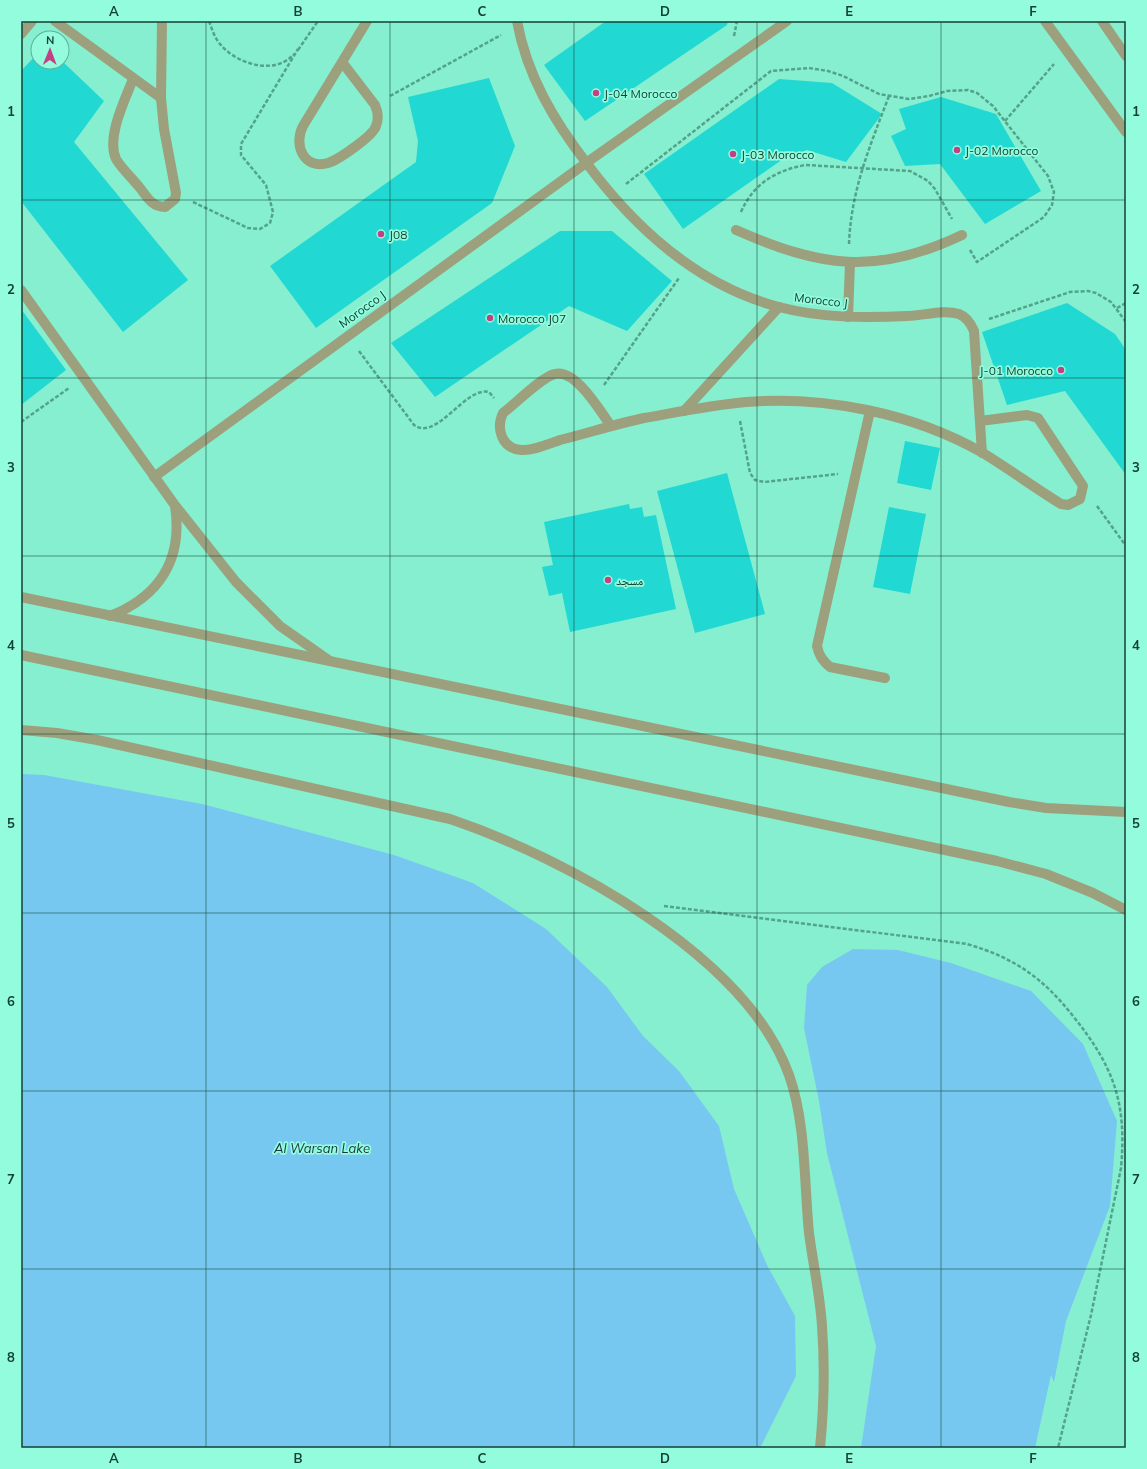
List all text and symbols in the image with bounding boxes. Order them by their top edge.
text: A [109,3,119,19]
text: B [294,3,303,19]
text: C [478,3,487,19]
text: D [660,3,670,19]
text: E [845,3,853,19]
text: F [1029,3,1037,19]
north arrow [30,30,70,70]
text: N [46,33,54,47]
place label: J-04 Morocco [604,86,678,101]
marker: J-04 Morocco [591,88,601,98]
text: 1 [7,103,15,119]
text: 1 [1132,103,1140,119]
place label: J-02 Morocco [965,143,1039,158]
marker: J-02 Morocco [952,145,962,155]
place label: J-03 Morocco [741,147,815,162]
marker: J-03 Morocco [728,149,738,159]
place label: J08 [389,227,407,242]
marker: J08 [376,229,386,239]
text: 2 [7,281,15,297]
text: 2 [1132,281,1140,297]
street label: Morocco J [336,287,388,331]
street label: Morocco J [793,289,849,311]
place label: Morocco J07 [498,311,566,326]
marker: Morocco J07 [485,313,495,323]
place label: J-01 Morocco [980,363,1053,378]
marker: J-01 Morocco [1056,365,1066,375]
text: 3 [7,459,15,475]
text: 3 [1132,459,1140,475]
place label: مسجد [616,573,643,588]
marker: مسجد [603,575,613,585]
text: 4 [7,637,15,653]
text: 4 [1132,637,1140,653]
text: 5 [7,815,15,831]
text: 5 [1132,815,1140,831]
text: 6 [7,993,15,1009]
text: 6 [1132,993,1140,1009]
water label: Al Warsan Lake [273,1140,370,1156]
text: 7 [7,1171,15,1187]
text: 7 [1132,1171,1140,1187]
text: 8 [7,1349,15,1365]
text: 8 [1132,1349,1140,1365]
text: A [109,1450,119,1466]
text: B [294,1450,303,1466]
text: C [478,1450,487,1466]
text: D [660,1450,670,1466]
text: E [845,1450,853,1466]
text: F [1029,1450,1037,1466]

